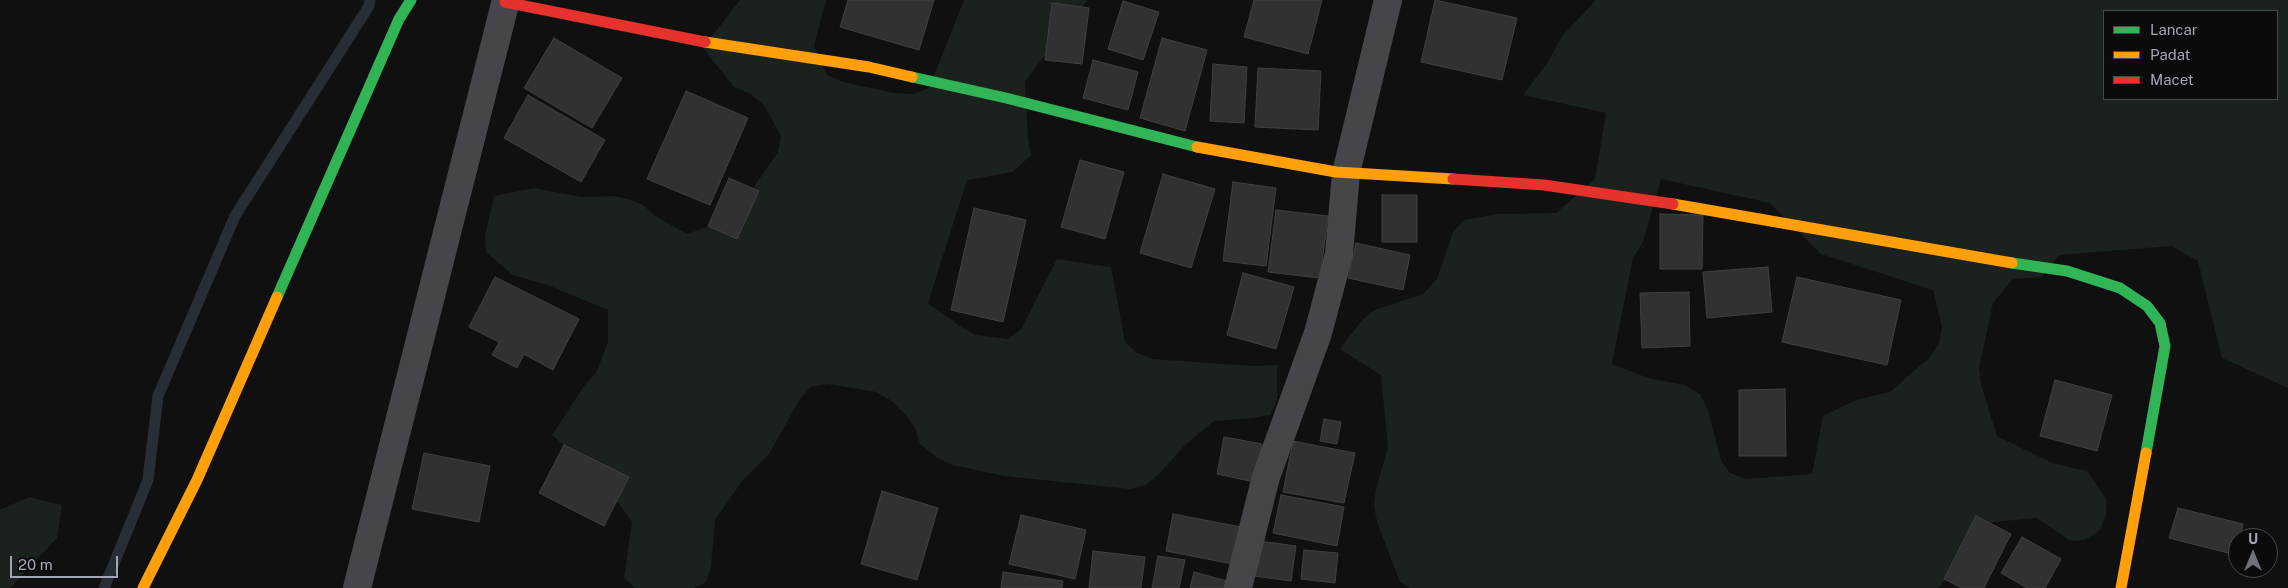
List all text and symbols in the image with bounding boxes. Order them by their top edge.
legend [2103,10,2278,100]
text: Lancar [2150,21,2198,38]
text: Padat [2150,46,2190,63]
text: Macet [2150,71,2194,88]
north arrow [2228,528,2278,578]
text: U [2248,531,2258,547]
scale bar [12,546,120,578]
text: 20 m [18,556,53,573]

